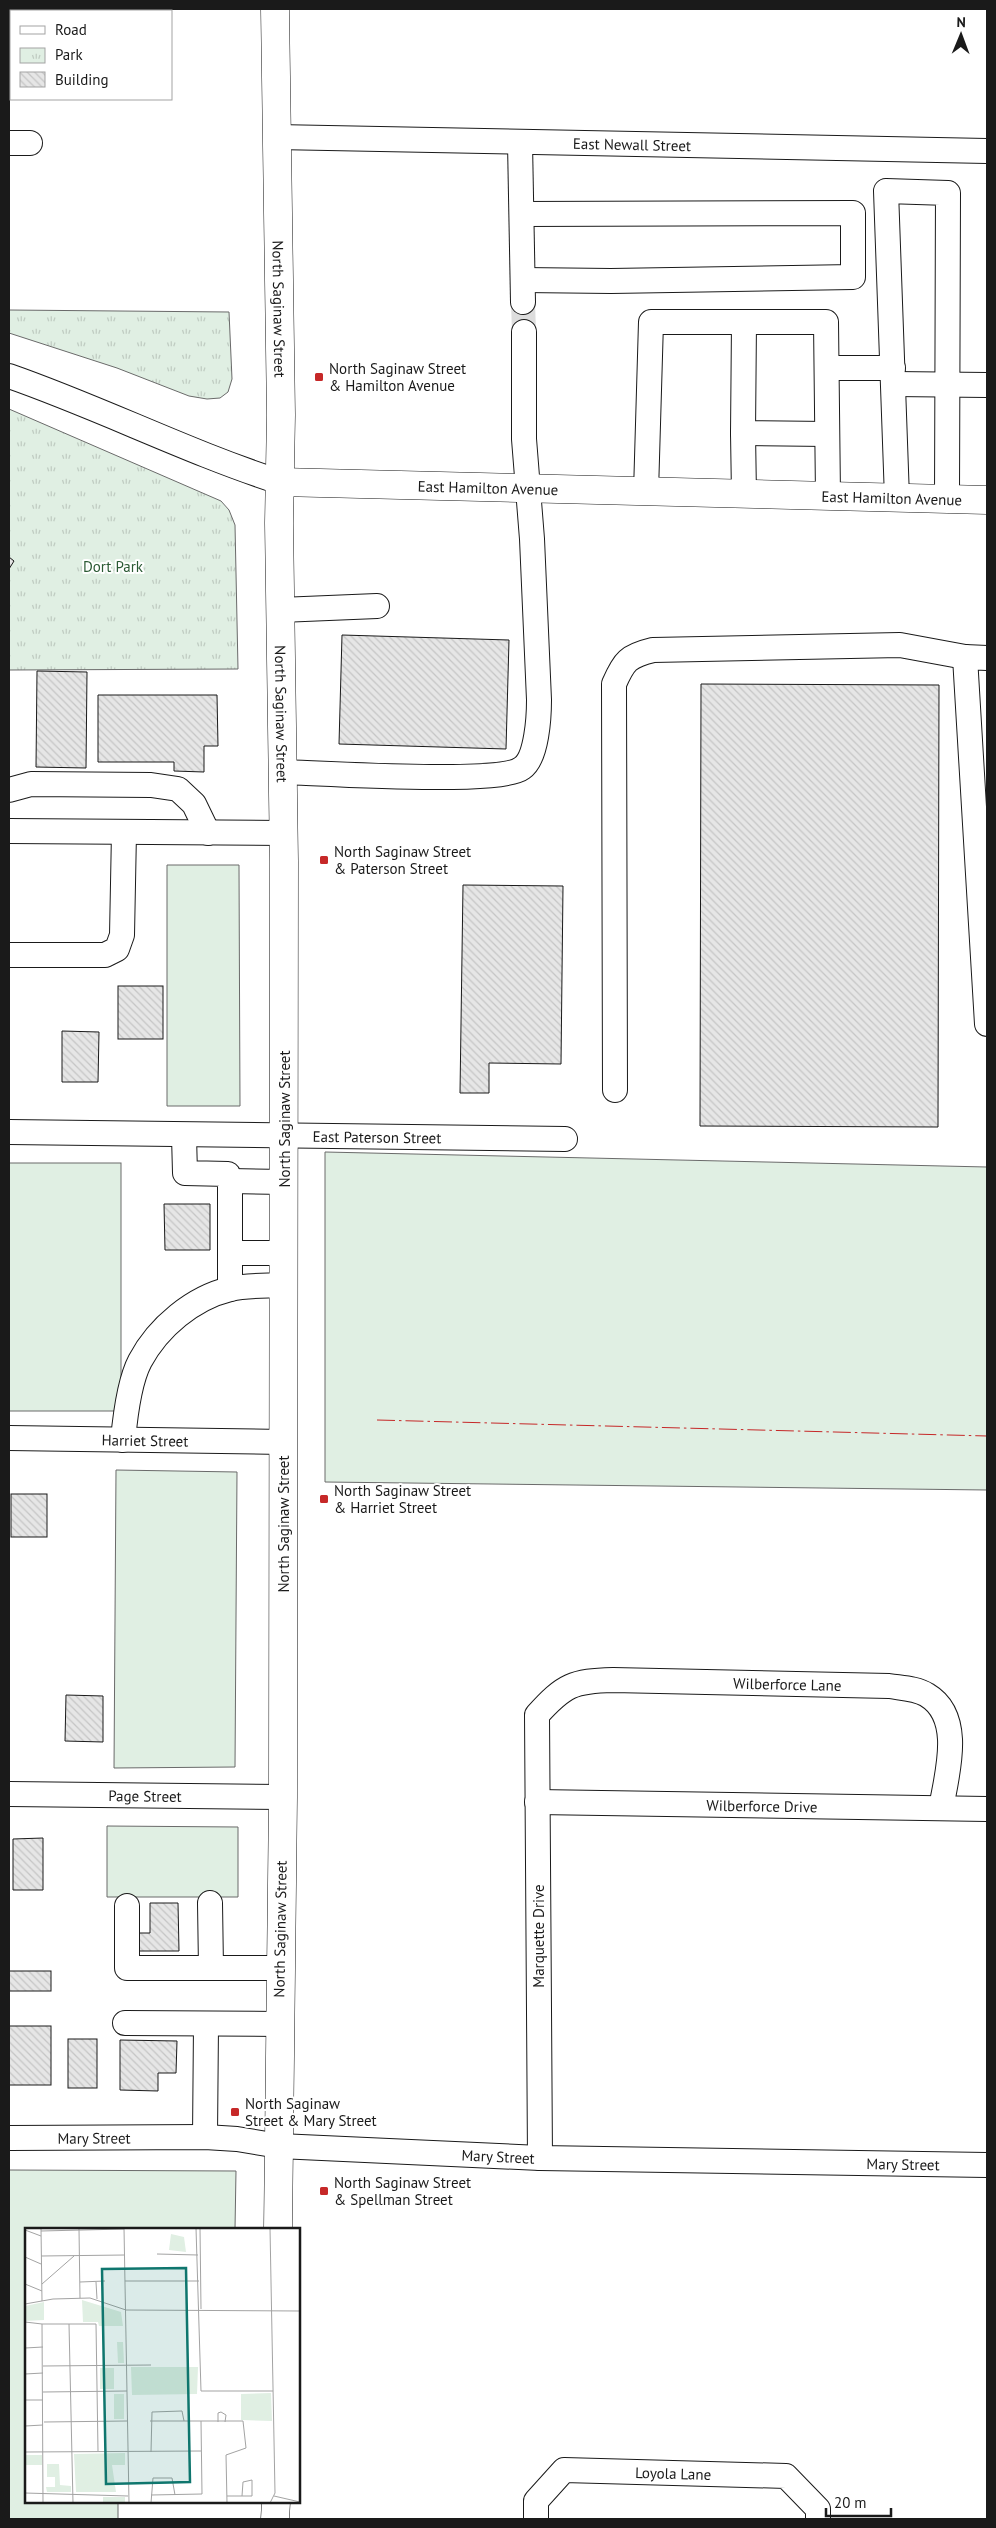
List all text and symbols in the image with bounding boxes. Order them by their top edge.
legend [10,10,172,100]
north arrow [936,10,986,60]
text: N [956,13,966,31]
text: Road [55,20,87,39]
text: Park [55,45,83,64]
text: Building [55,70,109,89]
street label: East Newall Street [573,133,691,155]
street label: North Saginaw Street [269,240,290,378]
place label: North Saginaw Street & Hamilton Avenue [329,359,466,395]
marker: North Saginaw Street & Hamilton Avenue [313,371,325,383]
street label: East Hamilton Avenue [417,476,559,499]
street label: East Hamilton Avenue [821,486,962,509]
park label: Dort Park [83,557,144,576]
street label: North Saginaw Street [271,645,292,783]
place label: North Saginaw Street & Paterson Street [334,842,471,878]
marker: North Saginaw Street & Paterson Street [318,854,330,866]
street label: North Saginaw Street [275,1050,294,1188]
street label: East Paterson Street [312,1126,442,1147]
street label: Harriet Street [101,1430,189,1450]
street label: North Saginaw Street [274,1455,293,1593]
place label: North Saginaw Street & Harriet Street [334,1481,471,1517]
marker: North Saginaw Street & Harriet Street [318,1493,330,1505]
street label: Wilberforce Lane [733,1673,842,1694]
street label: Page Street [108,1786,182,1805]
street label: Wilberforce Drive [706,1795,818,1816]
street label: North Saginaw Street [269,1860,291,1998]
street label: Marquette Drive [529,1884,548,1988]
place label: North Saginaw Street & Mary Street [245,2094,377,2130]
marker: North Saginaw Street & Mary Street [229,2106,241,2118]
street label: Mary Street [57,2128,131,2147]
street label: Mary Street [461,2145,535,2167]
street label: Mary Street [866,2154,940,2174]
place label: North Saginaw Street & Spellman Street [334,2173,471,2209]
marker: North Saginaw Street & Spellman Street [318,2185,330,2197]
inset map [25,2228,300,2503]
street label: Loyola Lane [635,2462,712,2483]
scale bar [826,2486,891,2518]
text: 20 m [834,2493,867,2512]

